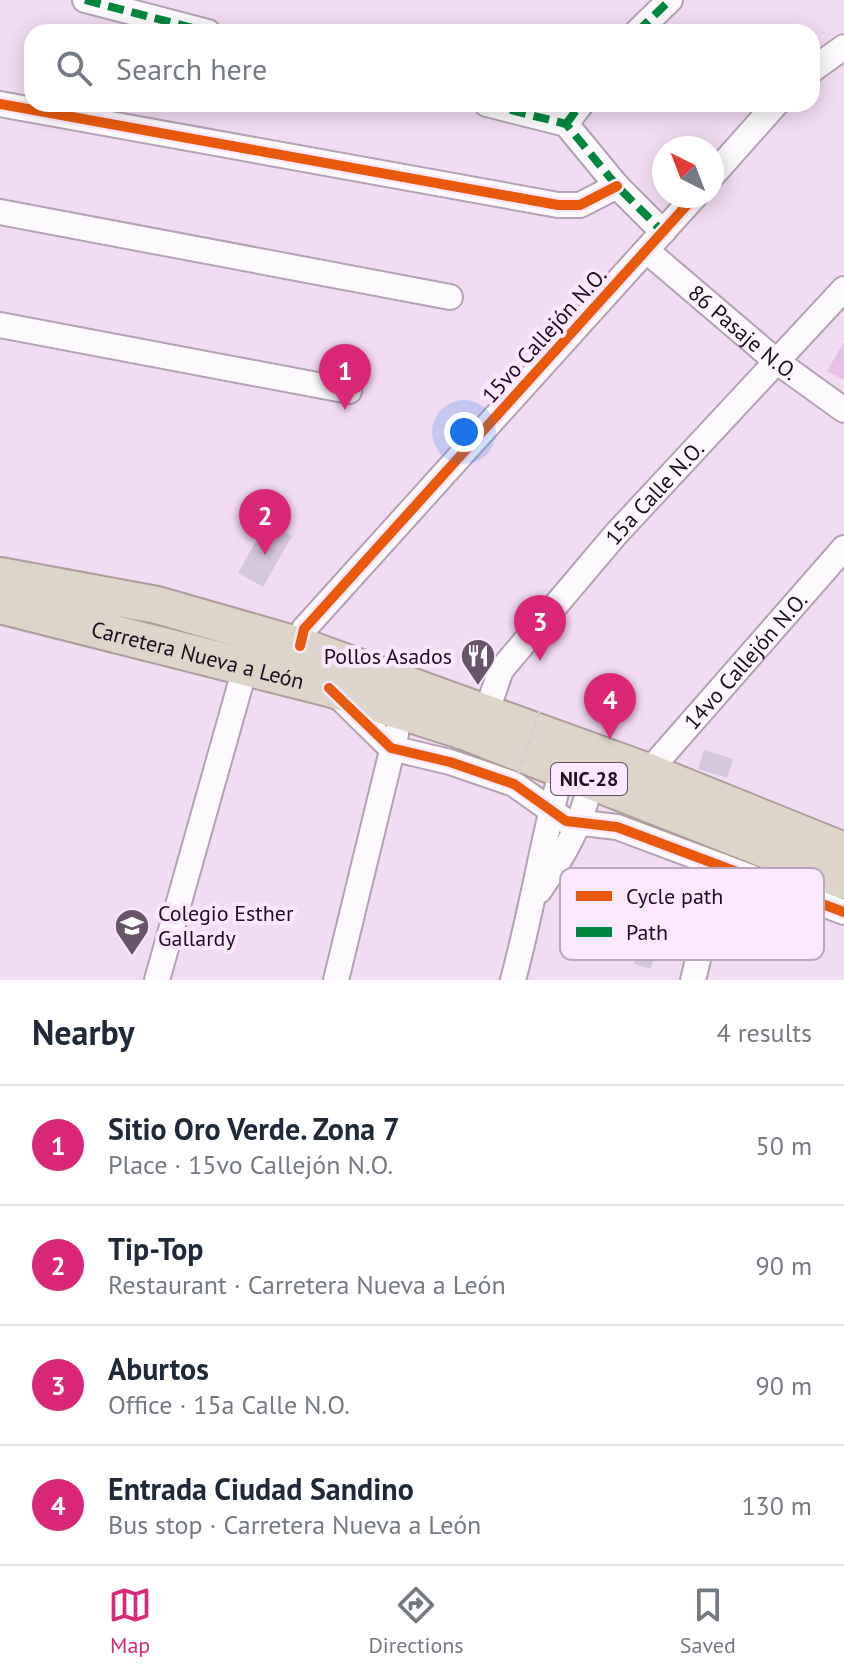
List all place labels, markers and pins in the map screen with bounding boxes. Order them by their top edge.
pin: 1 [319,344,371,410]
pin: 2 [239,489,291,555]
pin: 3 [514,595,566,661]
restaurant icon: Pollos Asados [459,637,497,687]
place label: Pollos Asados [324,642,452,670]
pin: 4 [584,673,636,739]
place label: Colegio Esther Gallardy [158,899,294,952]
school or university icon: Colegio Esther Gallardy [113,907,151,957]

